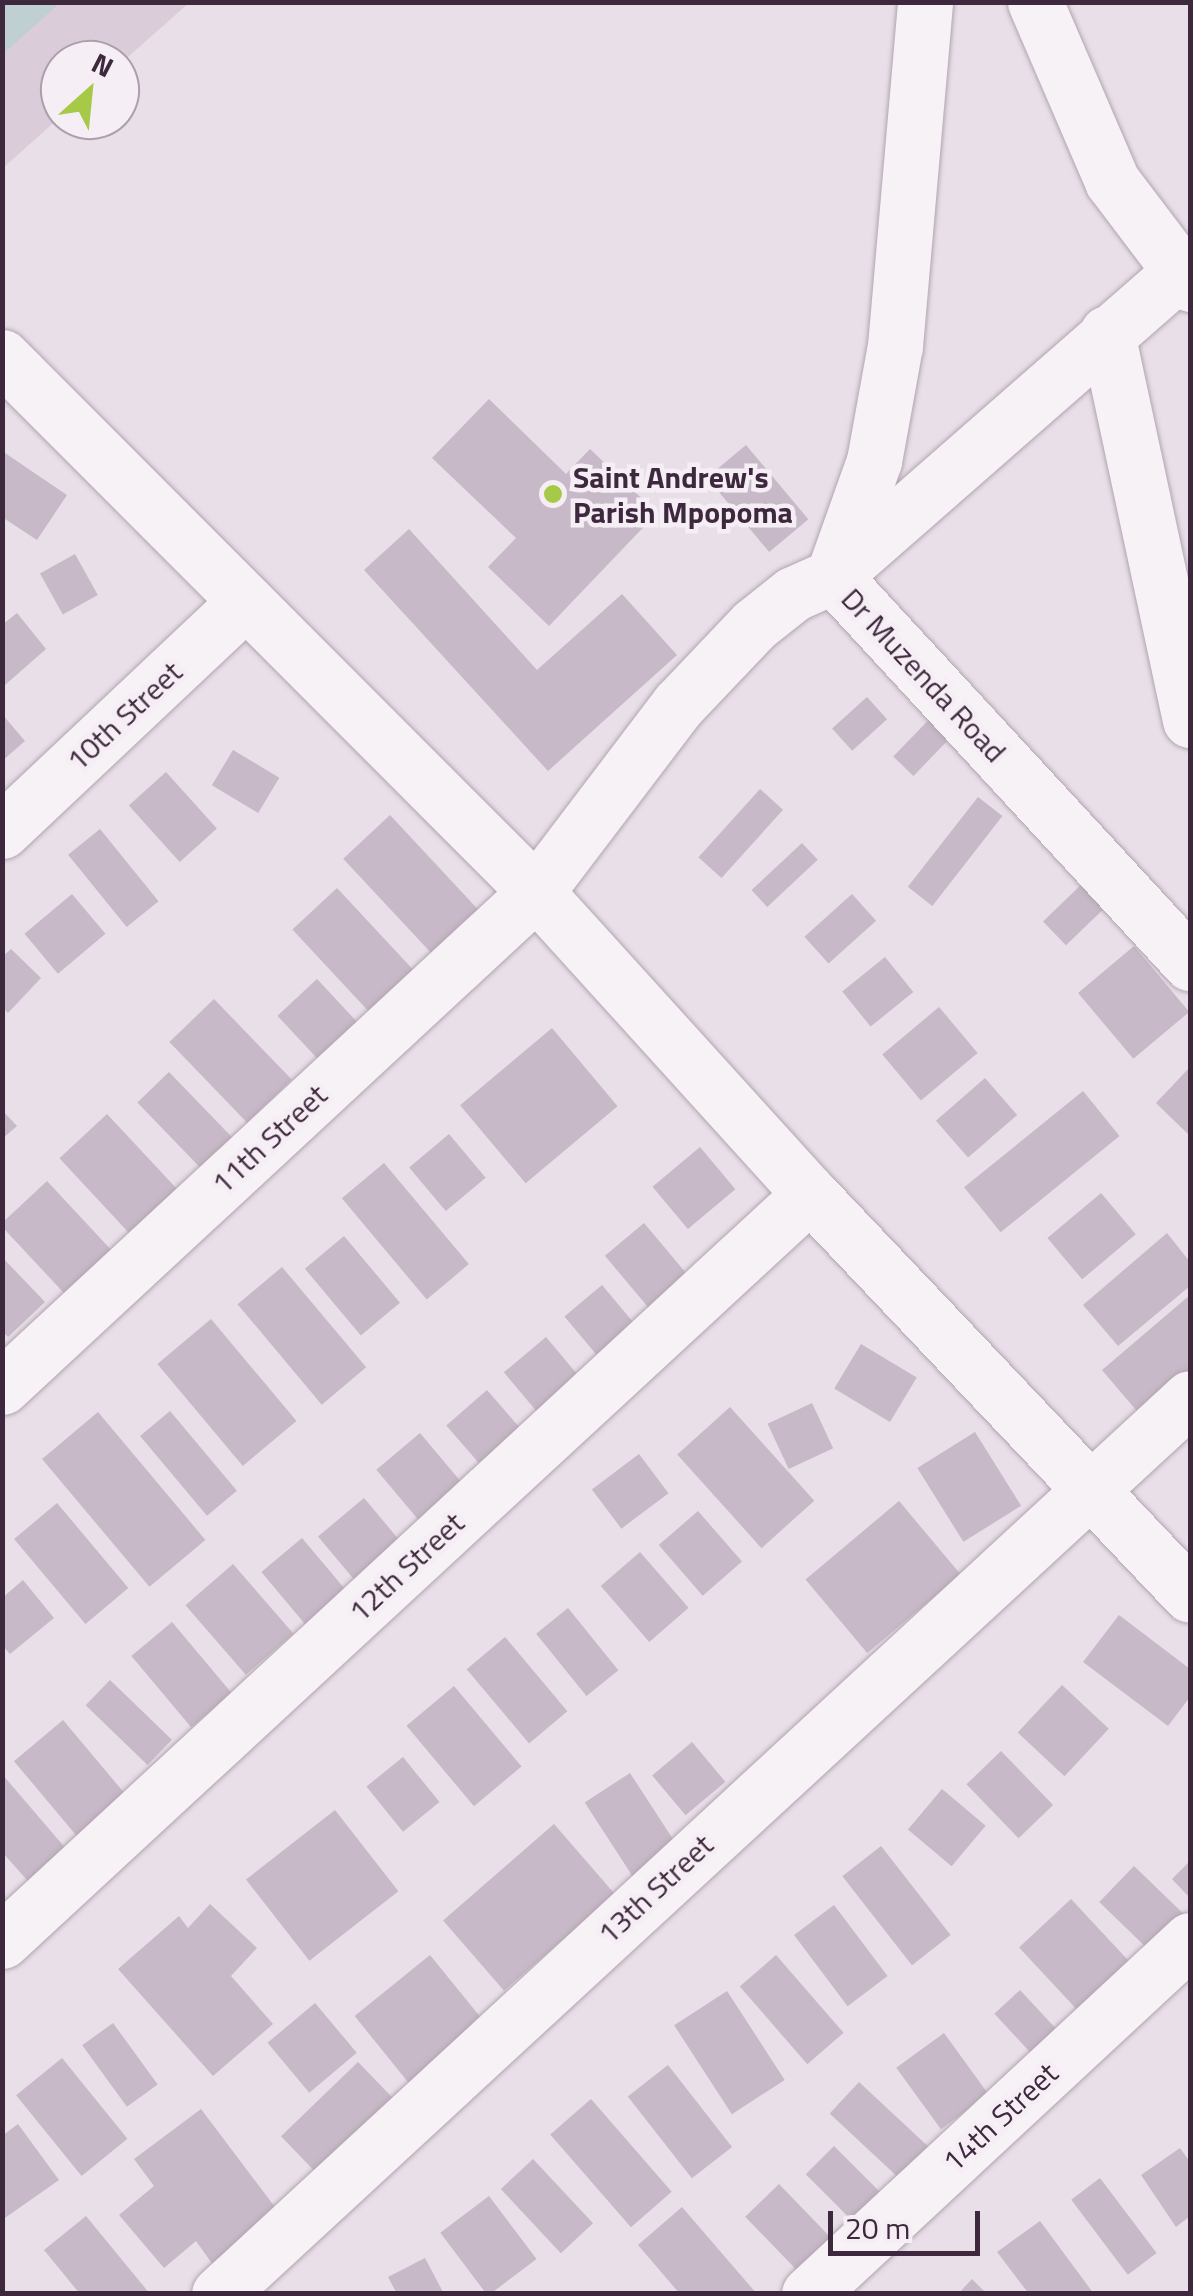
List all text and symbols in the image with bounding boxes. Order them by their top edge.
north arrow [40,40,140,140]
text: N [85,41,121,88]
place label: Saint Andrew's Parish Mpopoma [573,459,793,530]
marker: Saint Andrew's Parish Mpopoma [542,483,564,505]
street label: Dr Muzenda Road [834,581,1014,769]
street label: 10th Street [59,654,189,778]
street label: 11th Street [204,1077,334,1201]
street label: 12th Street [341,1505,471,1629]
street label: 13th Street [590,1827,720,1951]
street label: 14th Street [935,2055,1065,2179]
scale bar [833,2191,986,2253]
text: 20 m [845,2205,910,2251]

